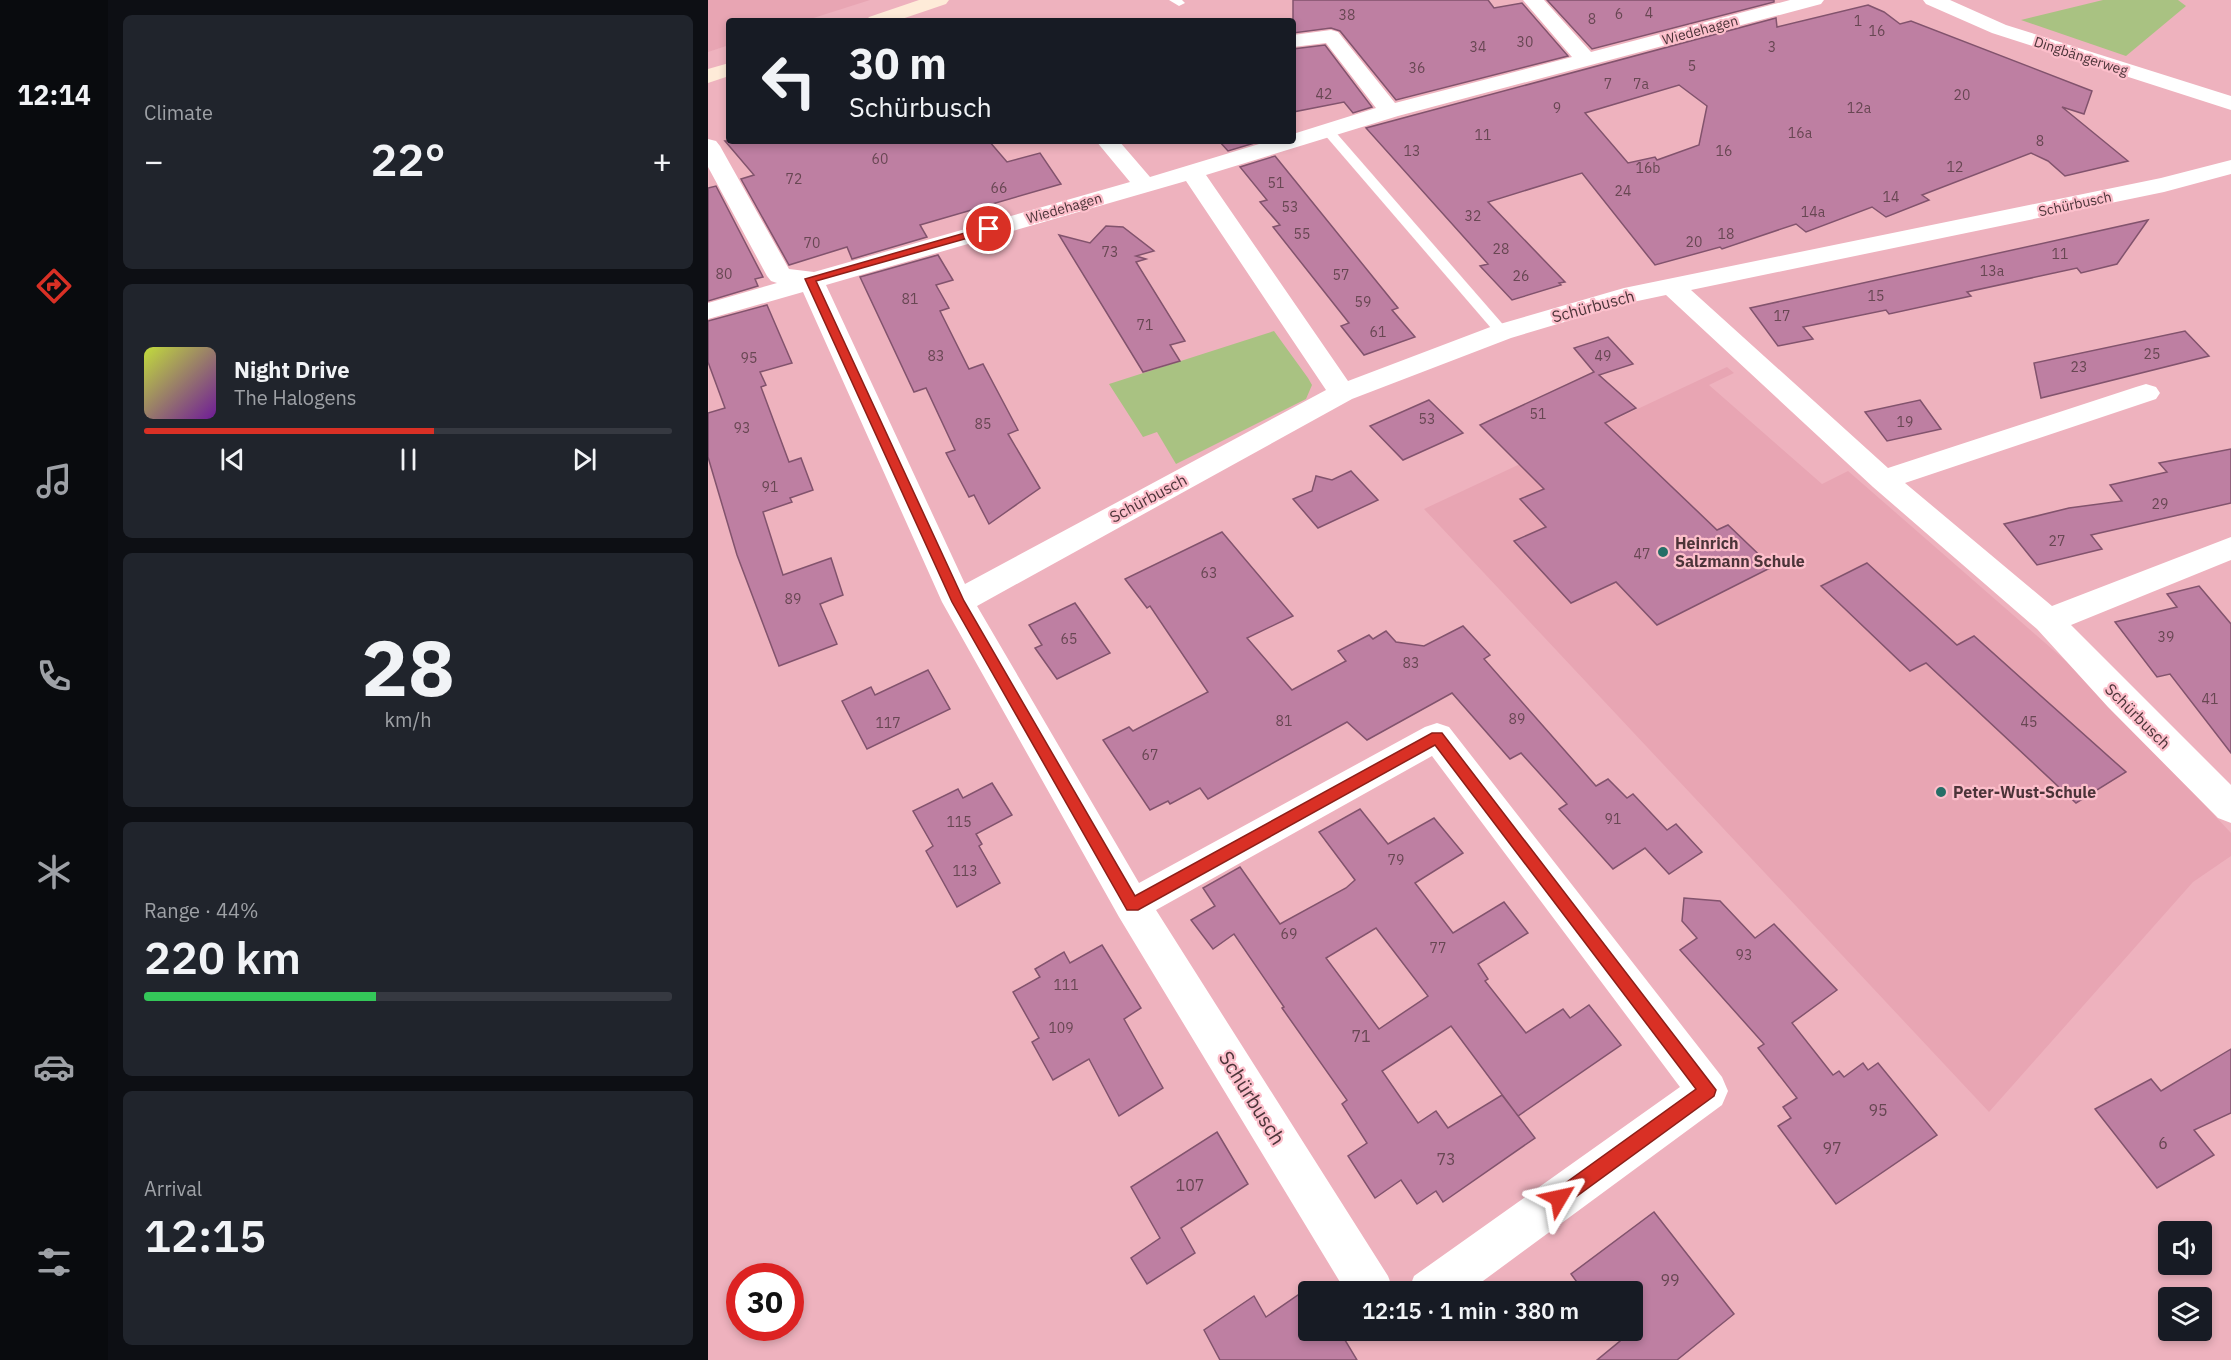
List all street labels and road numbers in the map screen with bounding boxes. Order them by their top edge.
street label: Wiedehagen [1660,11,1740,49]
street label: Dingbängerweg [2032,32,2131,80]
street label: Schürbusch [2037,187,2113,221]
street label: Wiedehagen [1024,189,1104,227]
street label: Schürbusch [1550,285,1636,327]
street label: Schürbusch [1106,469,1190,527]
street label: Schürbusch [2101,679,2175,753]
street label: Schürbusch [1213,1046,1292,1150]

